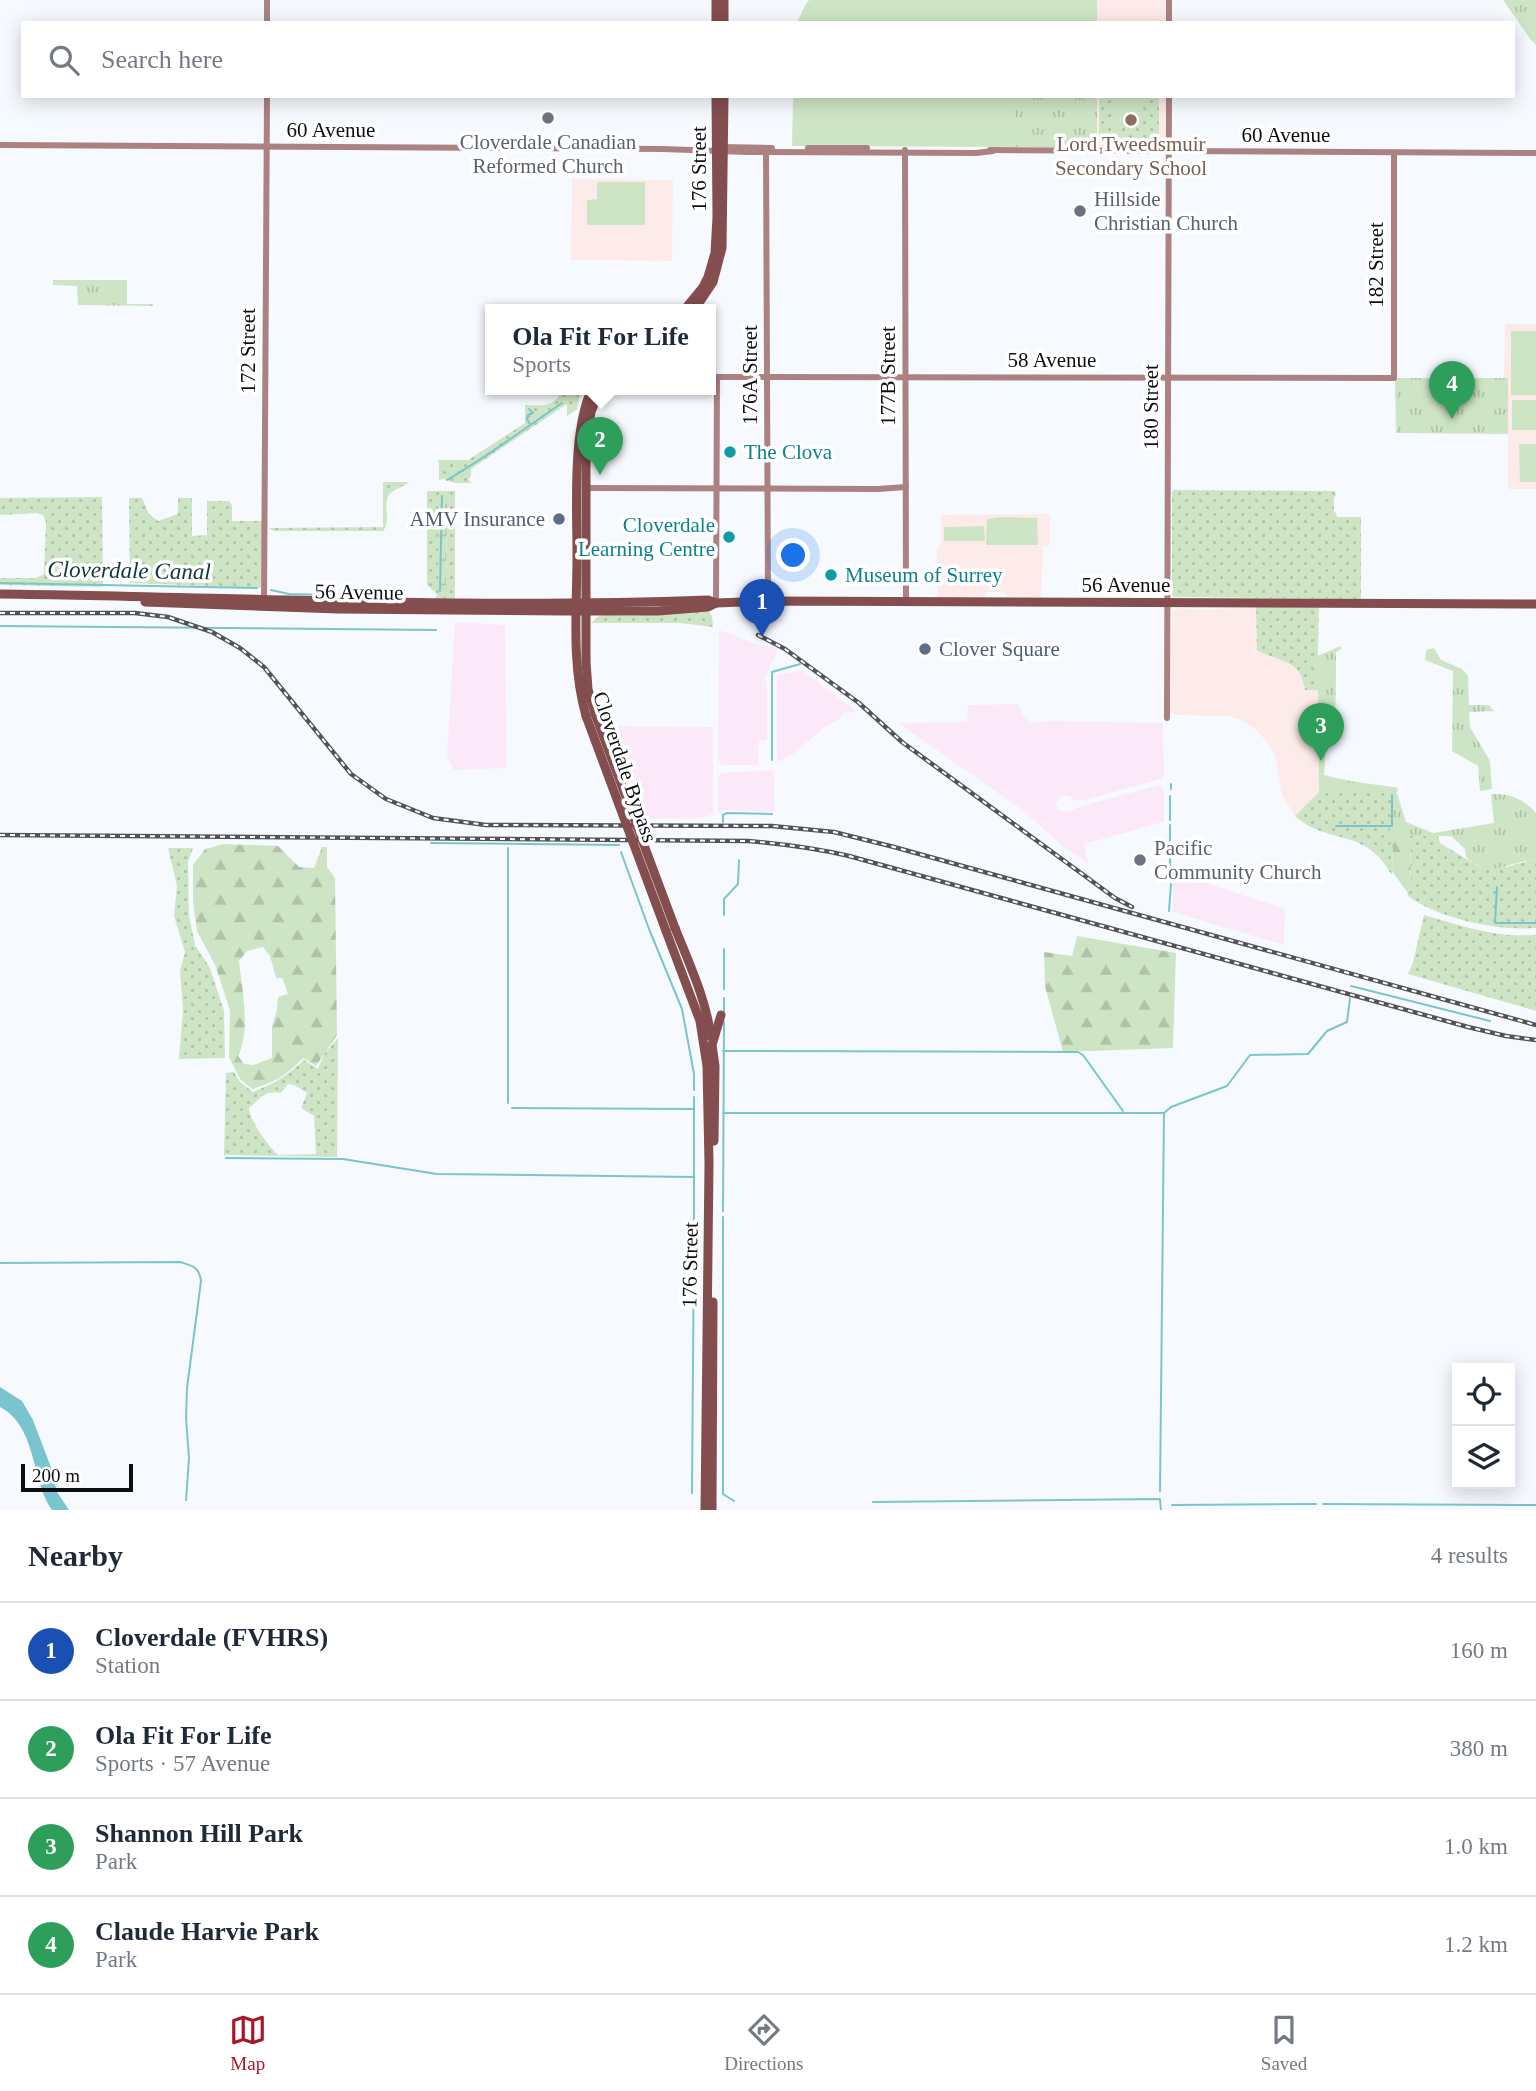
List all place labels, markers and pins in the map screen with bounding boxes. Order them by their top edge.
marker: Cloverdale Canadian Reformed Church [540,110,556,126]
marker: Lord Tweedsmuir Secondary School [1123,112,1139,128]
place label: Cloverdale Canadian Reformed Church [460,130,637,178]
place label: Lord Tweedsmuir Secondary School [1055,132,1207,180]
place label: Hillside Christian Church [1094,187,1239,235]
marker: Hillside Christian Church [1072,203,1088,219]
pin: 4 [1429,361,1475,419]
pin: 2 [577,417,623,475]
place label: The Clova [744,440,833,464]
marker: The Clova [722,444,738,460]
place label: AMV Insurance [410,507,545,531]
marker: AMV Insurance [551,511,567,527]
place label: Cloverdale Learning Centre [578,513,715,561]
marker: Cloverdale Learning Centre [721,529,737,545]
place label: Museum of Surrey [845,563,1003,587]
marker: Museum of Surrey [823,567,839,583]
pin: 1 [739,579,785,637]
place label: Clover Square [939,637,1060,661]
marker: Clover Square [917,641,933,657]
pin: 3 [1298,703,1344,761]
place label: Pacific Community Church [1154,836,1322,884]
marker: Pacific Community Church [1132,852,1148,868]

